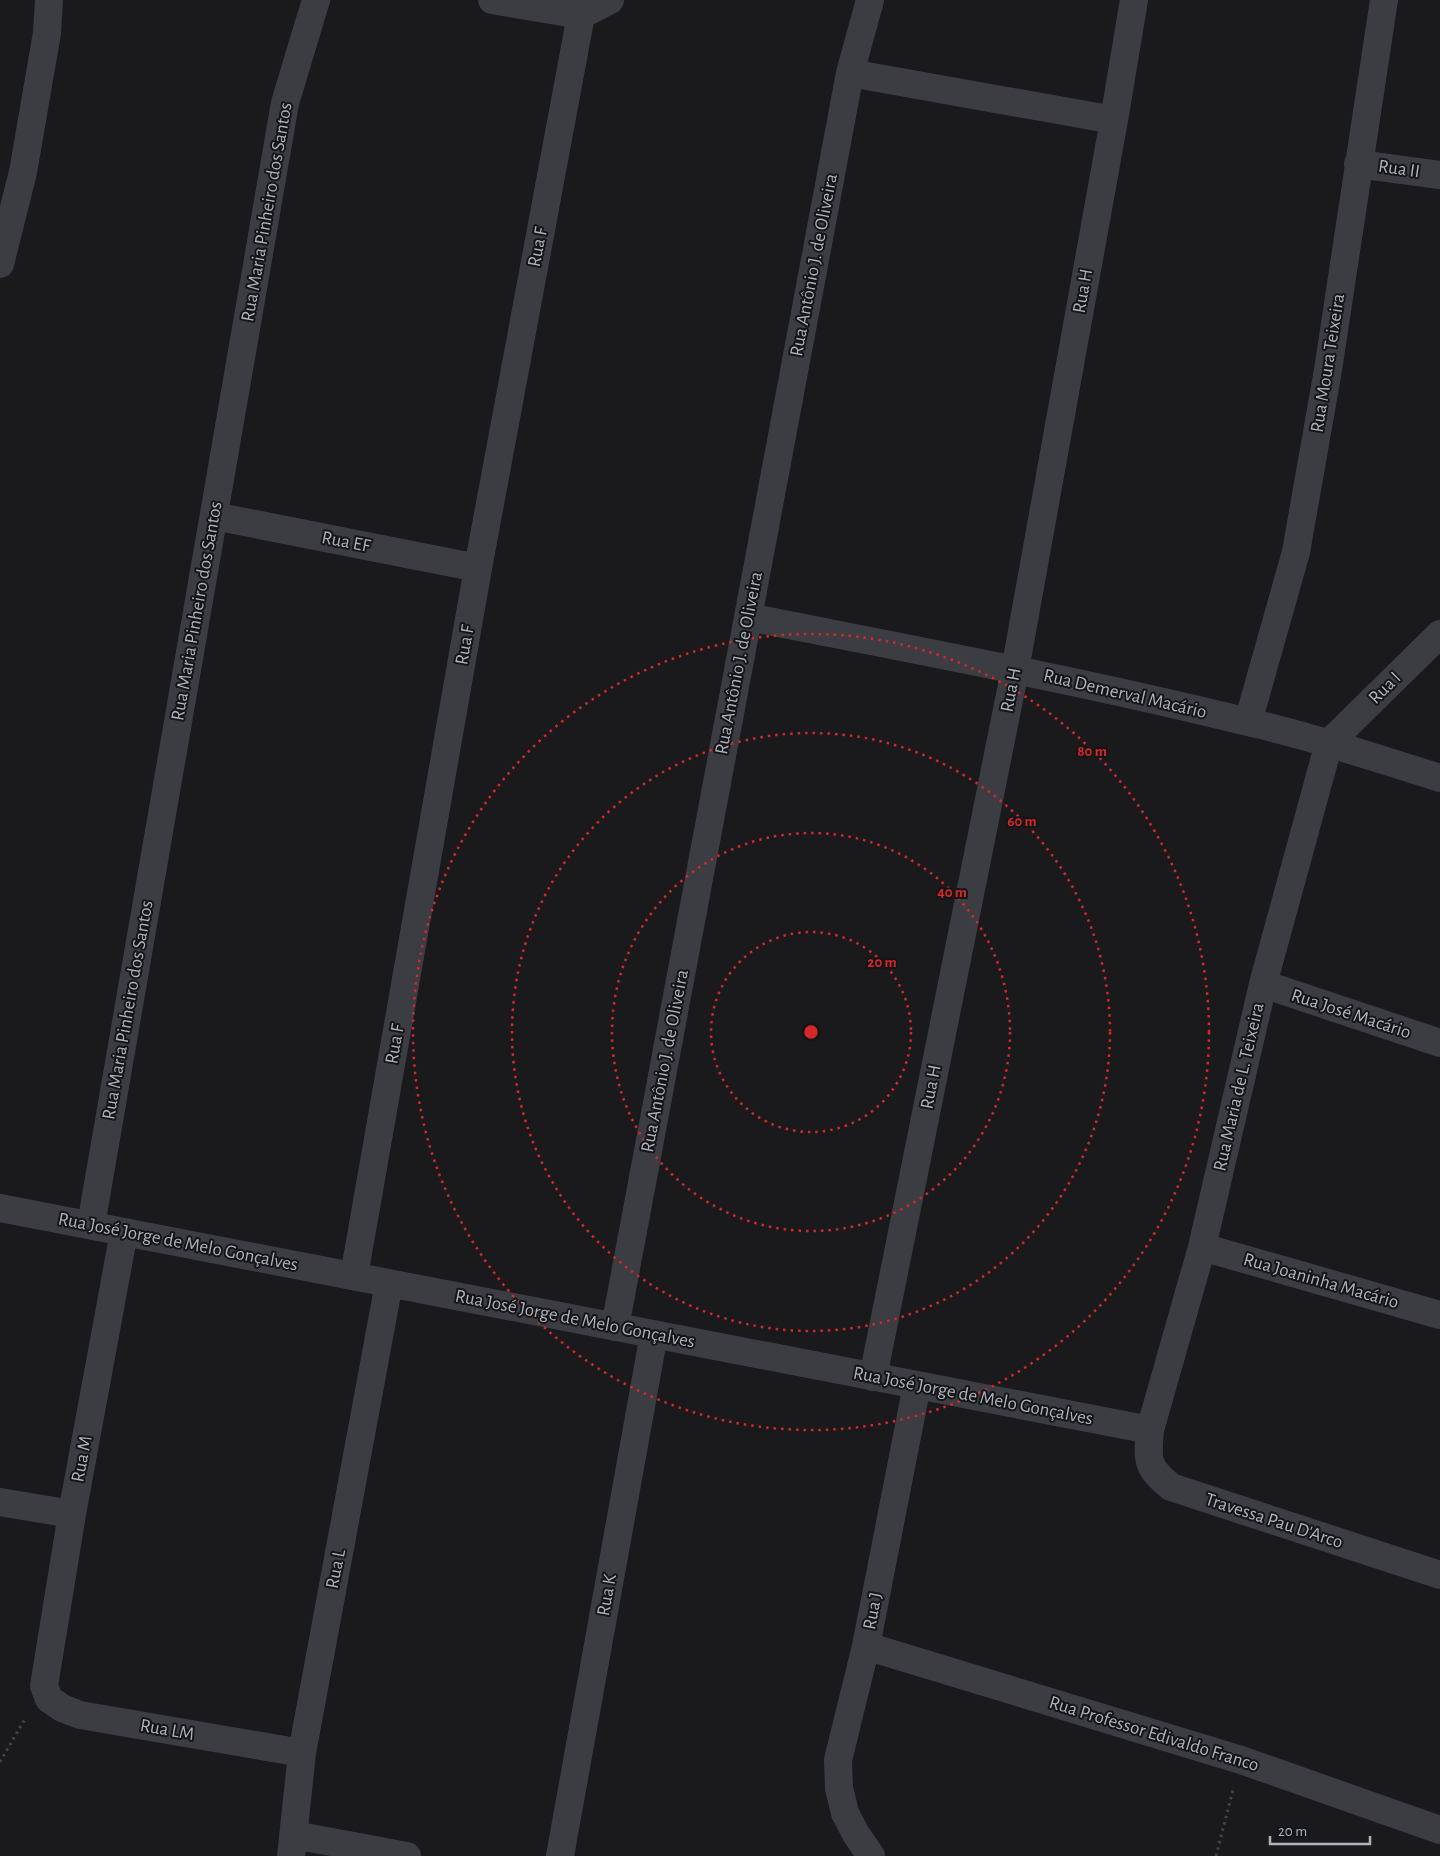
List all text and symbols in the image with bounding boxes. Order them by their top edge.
street label: Rua Maria Pinheiro dos Santos [238,101,296,323]
street label: Rua II [1377,157,1421,181]
street label: Rua Antônio J. de Oliveira [787,172,841,358]
street label: Rua F [525,225,551,268]
street label: Rua H [1070,267,1096,315]
street label: Rua Moura Teixeira [1308,292,1348,434]
street label: Rua Maria Pinheiro dos Santos [168,500,226,722]
street label: Rua EF [320,528,373,556]
street label: Rua Antônio J. de Oliveira [712,570,766,756]
street label: Rua F [452,623,478,666]
street label: Rua H [997,666,1025,714]
street label: Rua Demerval Macário [1042,666,1208,722]
street label: Rua I [1365,668,1405,708]
text: 80 m [1077,744,1107,759]
text: 60 m [1007,814,1037,829]
text: 40 m [937,885,967,900]
street label: Rua Maria Pinheiro dos Santos [99,899,157,1121]
text: 20 m [867,955,897,970]
street label: Rua Antônio J. de Oliveira [638,968,692,1154]
street label: Rua José Macário [1289,986,1413,1042]
street label: Rua Maria de L. Teixeira [1210,1001,1268,1173]
street label: Rua F [382,1022,408,1065]
centre of rings [802,1023,820,1041]
street label: Rua H [917,1063,945,1111]
street label: Rua José Jorge de Melo Gonçalves [57,1209,299,1275]
street label: Rua Joaninha Macário [1241,1250,1401,1312]
street label: Rua José Jorge de Melo Gonçalves [454,1286,696,1352]
street label: Rua José Jorge de Melo Gonçalves [852,1363,1094,1429]
street label: Rua M [68,1434,96,1484]
street label: Travessa Pau D'Arco [1203,1490,1345,1552]
street label: Rua L [323,1548,349,1590]
street label: Rua K [594,1572,620,1617]
street label: Rua J [860,1591,886,1631]
street label: Rua Professor Edivaldo Franco [1047,1693,1261,1775]
street label: Rua LM [138,1716,196,1744]
scale bar [1270,1814,1370,1846]
text: 20 m [1278,1824,1307,1839]

